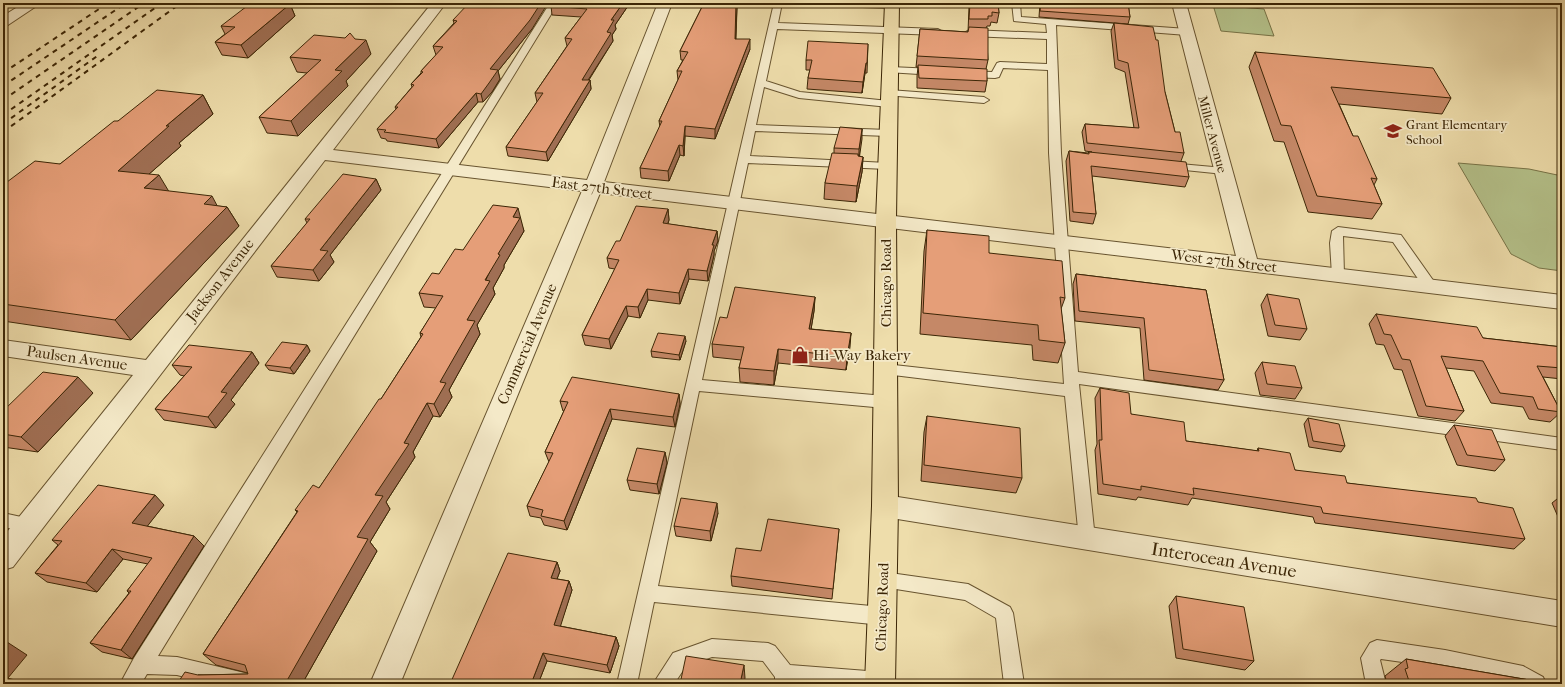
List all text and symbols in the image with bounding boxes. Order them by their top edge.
street label: Miller Avenue [1195,94,1230,175]
place label: Grant Elementary School [1406,117,1508,147]
school or university icon: Grant Elementary School [1383,121,1403,141]
street label: East 27th Street [550,173,654,203]
street label: Jackson Avenue [182,235,258,326]
street label: Chicago Road [877,238,895,327]
street label: West 27th Street [1169,245,1279,277]
street label: Commercial Avenue [493,280,561,407]
street label: Paulsen Avenue [25,342,129,374]
shop icon: Hi-Way Bakery [790,345,810,365]
place label: Hi-Way Bakery [813,346,912,364]
street label: Interocean Avenue [1150,539,1298,582]
street label: Chicago Road [871,562,893,652]

